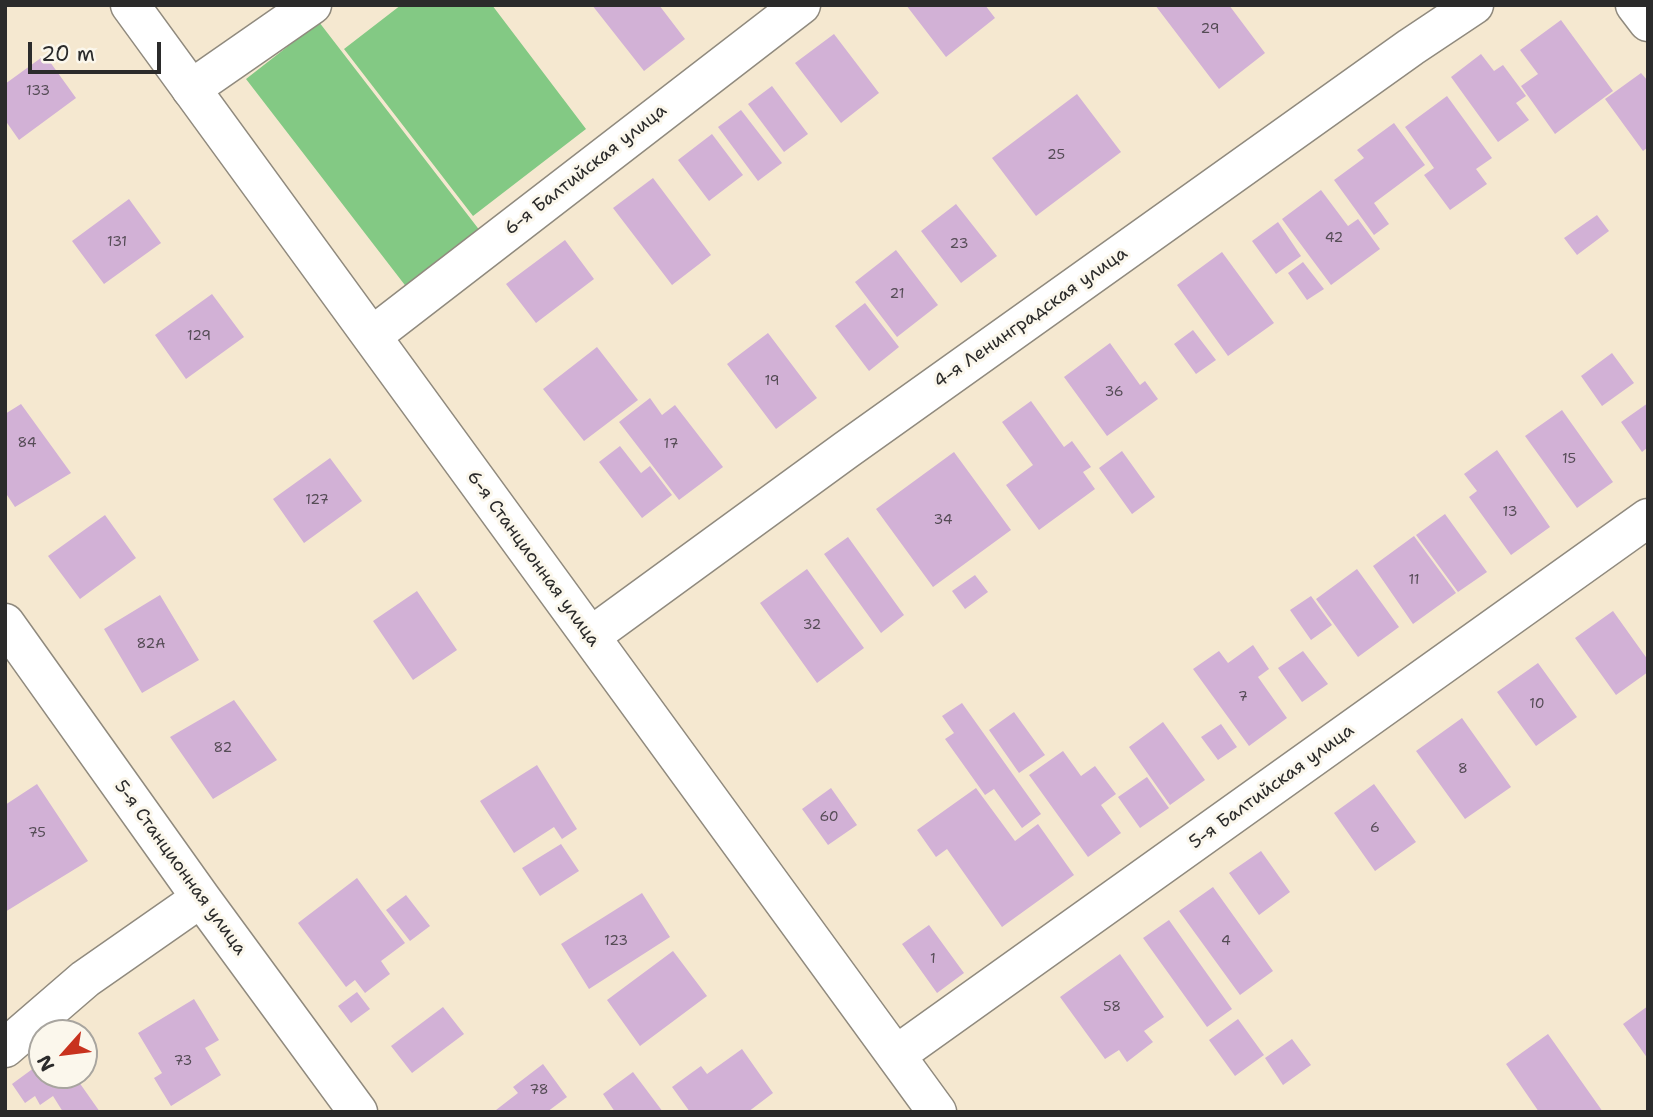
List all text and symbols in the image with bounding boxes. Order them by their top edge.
house number: 29 [1201,21,1219,37]
scale bar [32,28,164,72]
text: 20 m [41,40,95,68]
house number: 133 [26,83,50,99]
street label: 6-я Балтийская улица [501,100,671,240]
house number: 25 [1047,147,1065,163]
house number: 42 [1325,230,1343,246]
house number: 131 [107,234,127,250]
house number: 23 [950,236,968,252]
street label: 4-я Ленинградская улица [930,243,1132,393]
house number: 21 [890,286,904,302]
house number: 129 [187,328,211,344]
house number: 19 [764,373,780,389]
house number: 36 [1104,384,1124,400]
house number: 84 [17,435,37,451]
house number: 17 [664,436,678,452]
house number: 15 [1562,451,1576,467]
street label: 6-я Станционная улица [462,467,604,651]
house number: 127 [305,492,329,508]
house number: 13 [1503,504,1517,520]
house number: 34 [933,512,953,528]
house number: 11 [1408,572,1420,588]
house number: 32 [803,617,821,633]
house number: 82А [137,636,165,652]
house number: 7 [1238,689,1248,705]
house number: 10 [1529,696,1545,712]
street label: 5-я Балтийская улица [1185,720,1359,854]
house number: 82 [214,740,232,756]
house number: 8 [1458,761,1468,777]
street label: 5-я Станционная улица [109,776,251,960]
house number: 60 [819,809,839,825]
house number: 6 [1370,820,1380,836]
house number: 75 [28,825,46,841]
house number: 123 [604,933,628,949]
house number: 4 [1221,933,1231,949]
house number: 1 [930,951,936,967]
house number: 58 [1103,999,1121,1015]
north arrow [28,1019,98,1089]
text: N [31,1051,60,1076]
house number: 73 [174,1053,192,1069]
house number: 78 [529,1082,549,1098]

